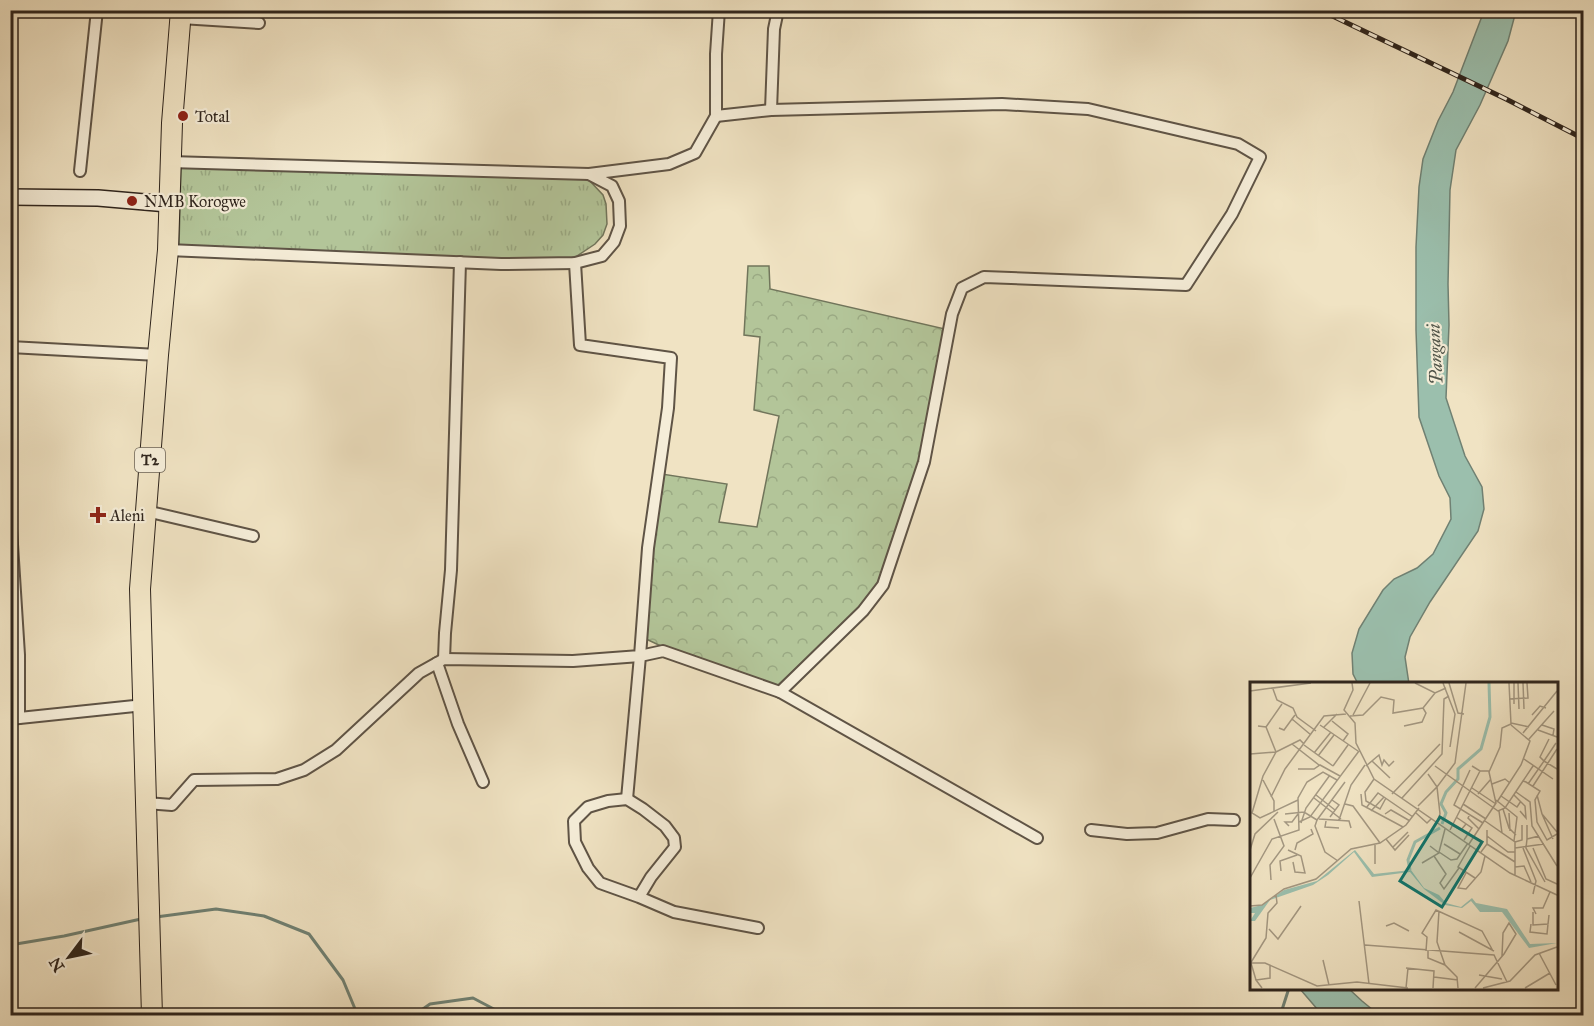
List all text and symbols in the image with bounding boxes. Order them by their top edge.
place label: Total [195,107,230,126]
marker: Total [176,109,190,123]
place label: NMB Korogwe [144,192,246,212]
marker: NMB Korogwe [125,194,139,208]
water label: Pangani [1422,323,1448,385]
road number: T2 [135,448,165,472]
place label: Aleni [109,506,145,525]
marker: Aleni [91,508,105,522]
inset map [1250,682,1558,990]
north arrow [39,927,99,987]
text: N [45,954,68,975]

